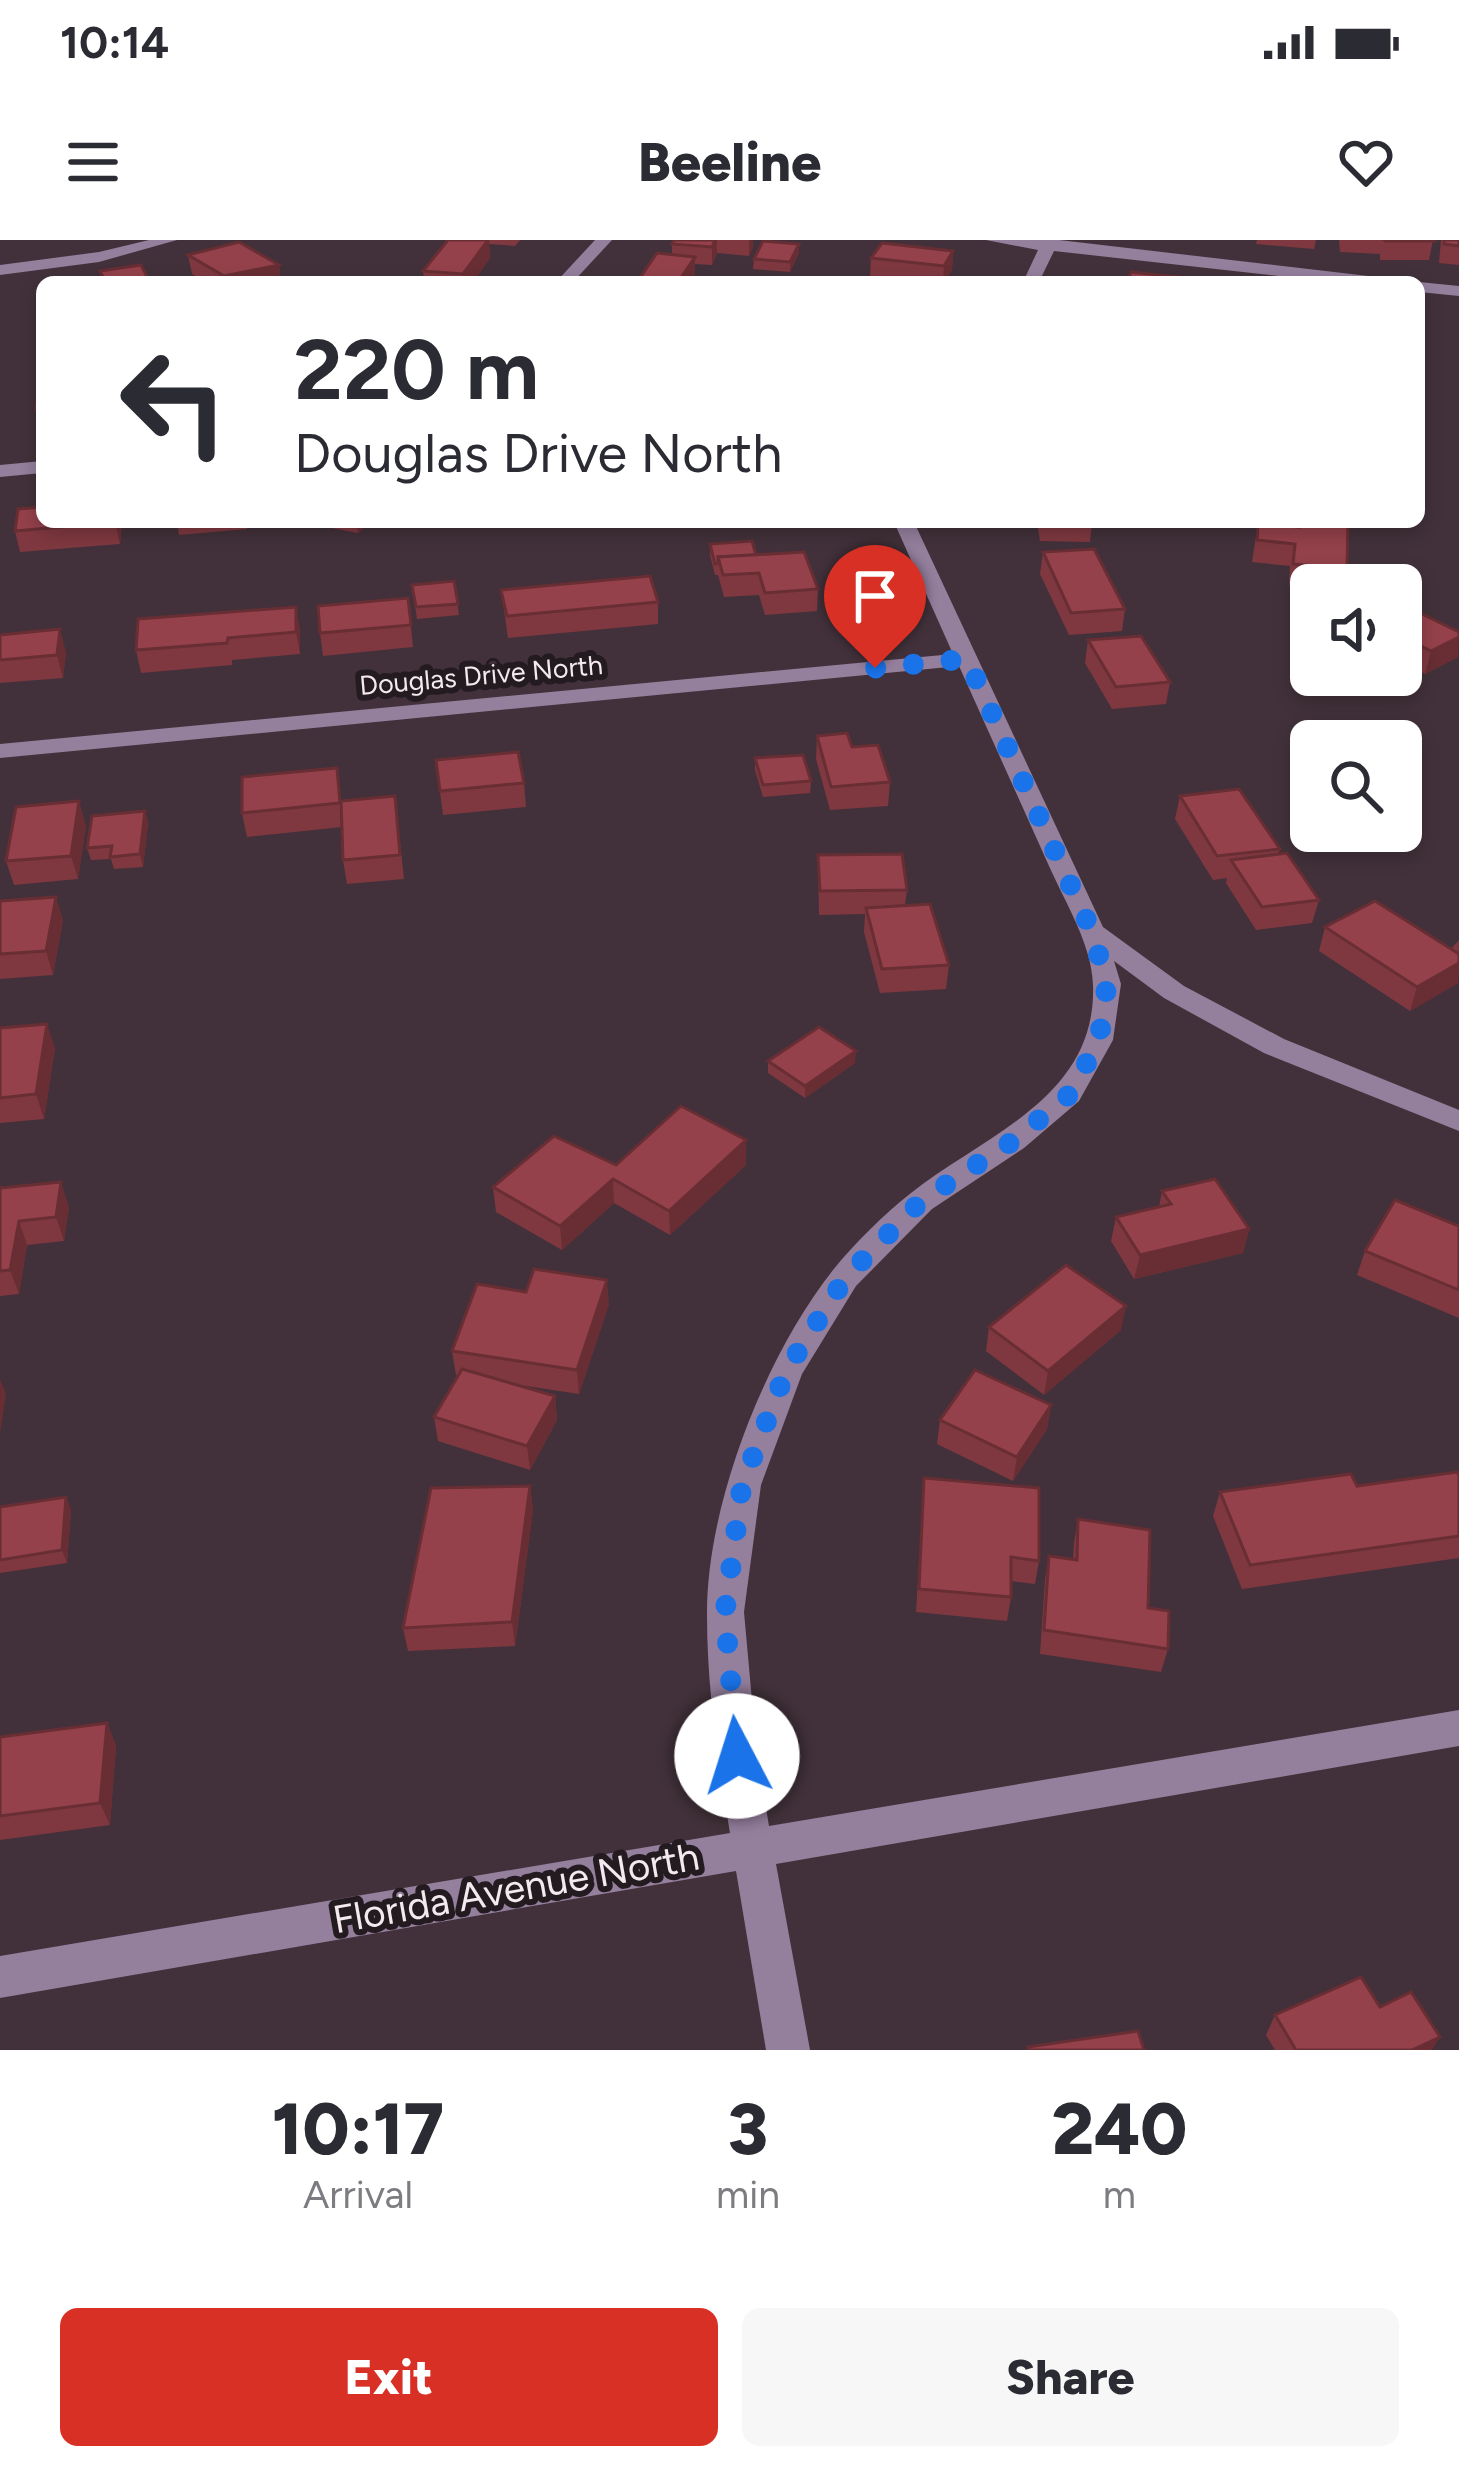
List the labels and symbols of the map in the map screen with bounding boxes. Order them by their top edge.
pin [824,545,926,668]
street label: Douglas Drive North [358,648,604,702]
position arrow [674,1693,800,1819]
street label: Florida Avenue North [329,1833,703,1943]

